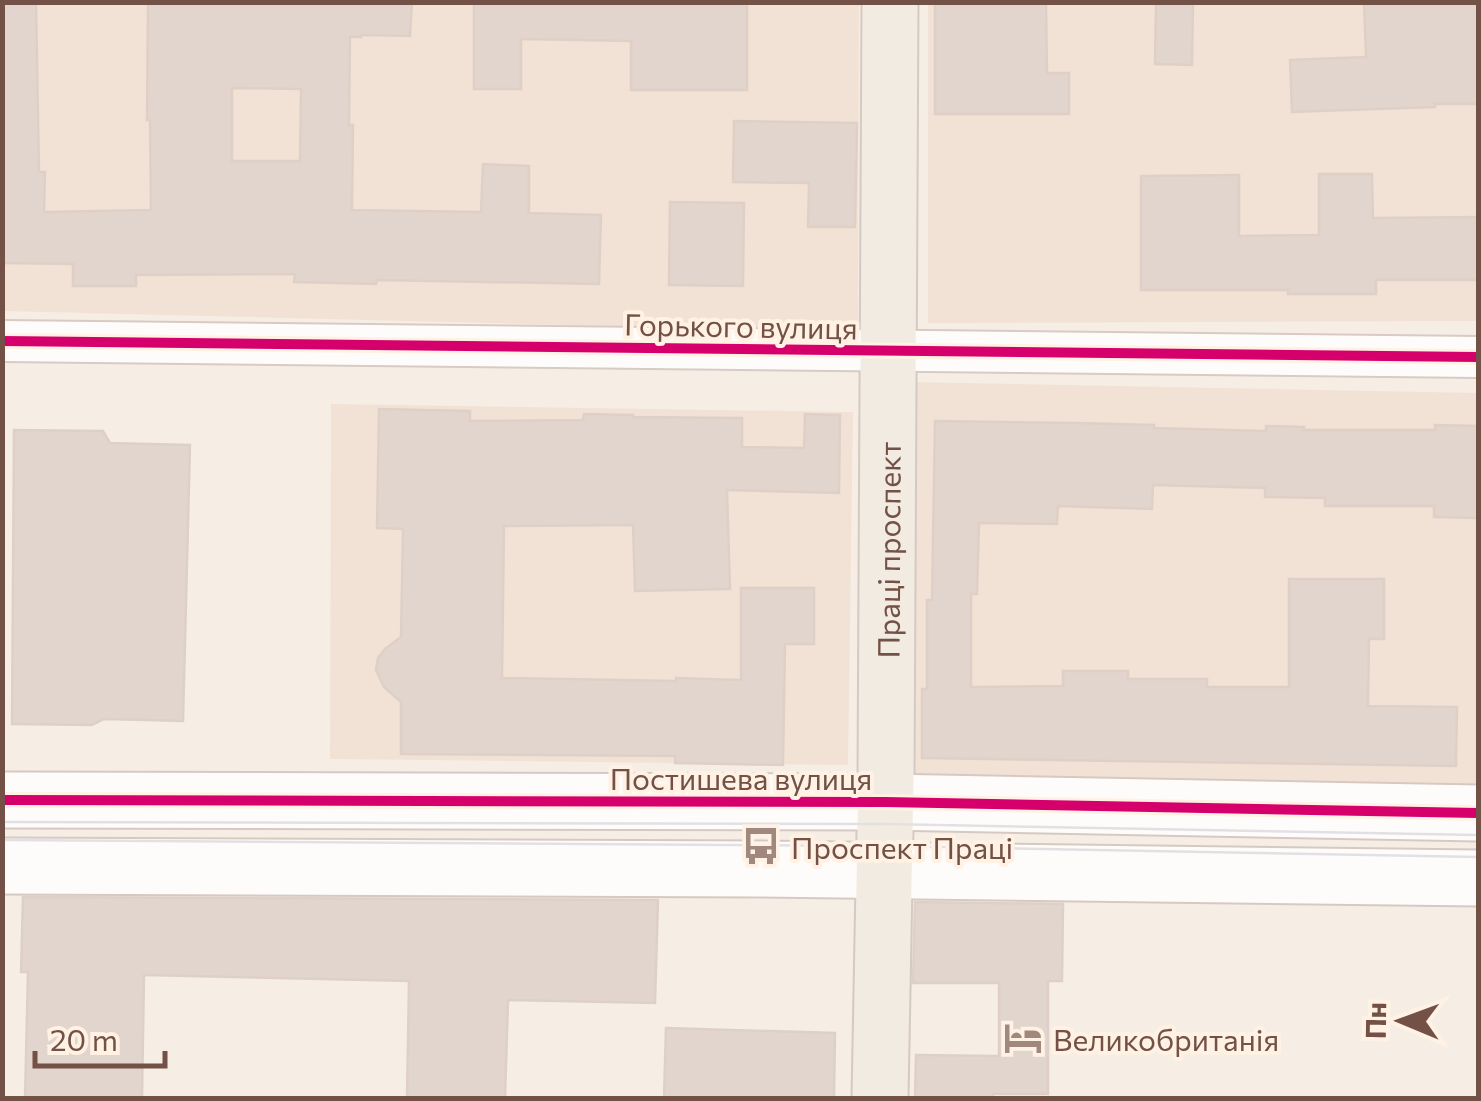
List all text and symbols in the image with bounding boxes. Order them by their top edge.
street label: Горького вулиця [624,304,858,346]
street label: Праці проспект [868,441,906,659]
street label: Постишева вулиця [610,759,872,796]
bus stop icon: Проспект Праці [740,825,782,867]
place label: Проспект Праці [791,828,1013,865]
north arrow [1351,971,1451,1071]
text: Пн [1358,1002,1392,1039]
scale bar [35,1006,165,1068]
hotel icon: Великобританія [1002,1017,1044,1059]
text: 20 m [50,1020,118,1057]
place label: Великобританія [1053,1020,1279,1057]

